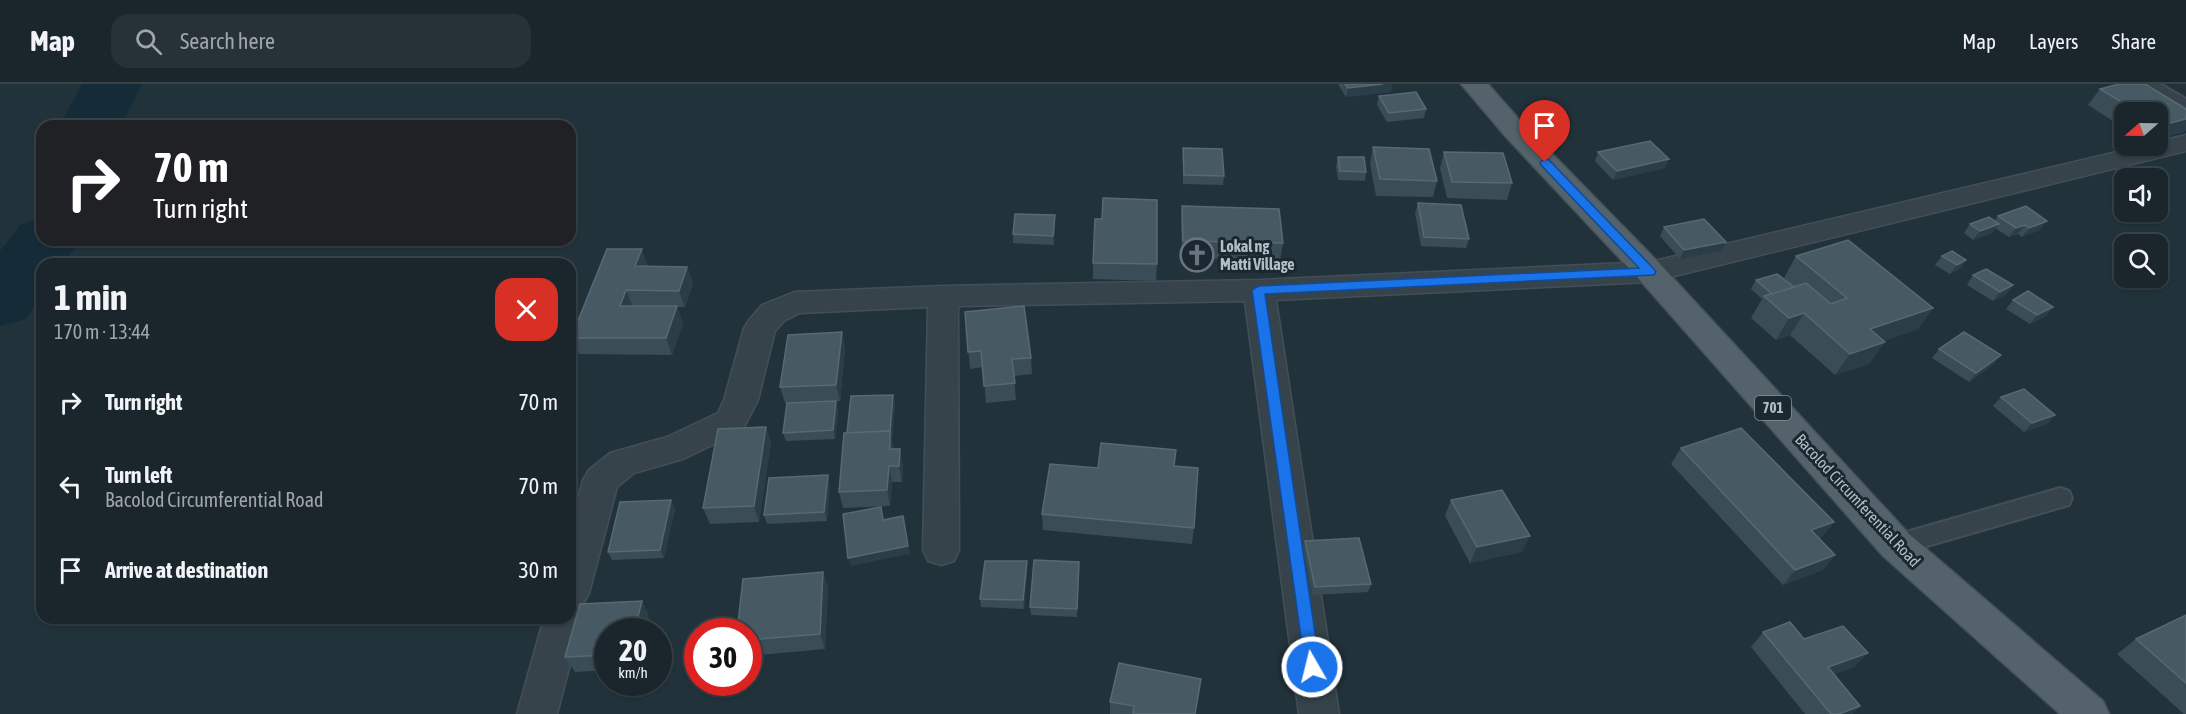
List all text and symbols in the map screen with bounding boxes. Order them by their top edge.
search box [111,14,531,68]
text: Map [30,25,75,57]
icon: search [132,25,165,58]
text: Search here [180,28,275,54]
text: Map [1962,29,1996,53]
text: Layers [2029,29,2079,53]
text: Share [2112,29,2156,53]
pin [1519,100,1570,162]
north arrow [2114,102,2168,156]
map controls [2114,102,2168,288]
icon: arrive [1528,109,1561,142]
text: 70 m [153,143,228,191]
icon: right [54,144,132,222]
button: sound [2114,168,2168,222]
text: Turn right [153,193,248,224]
button: search [2114,234,2168,288]
church icon: Lokal ng Matti Village [1179,237,1215,273]
place label: Lokal ng Matti Village [1220,237,1295,273]
text: 1 min [54,276,128,318]
button: close [495,278,558,341]
text: 170 m · 13:44 [54,320,150,343]
icon: right [54,386,87,419]
text: Turn right [105,389,182,415]
text: 70 m [518,389,558,415]
road number: 701 [1755,396,1791,420]
street label: Bacolod Circumferential Road [1792,430,1924,570]
text: Turn left [105,462,172,488]
icon: left [54,470,87,503]
text: 70 m [518,473,558,499]
text: Bacolod Circumferential Road [105,488,323,511]
icon: arrive [54,554,87,587]
text: Arrive at destination [105,557,268,583]
text: 30 m [518,557,558,583]
speed limit sign: 30 [684,618,762,696]
text: 20 [619,633,647,667]
position arrow [1280,635,1344,699]
text: km/h [618,664,648,681]

